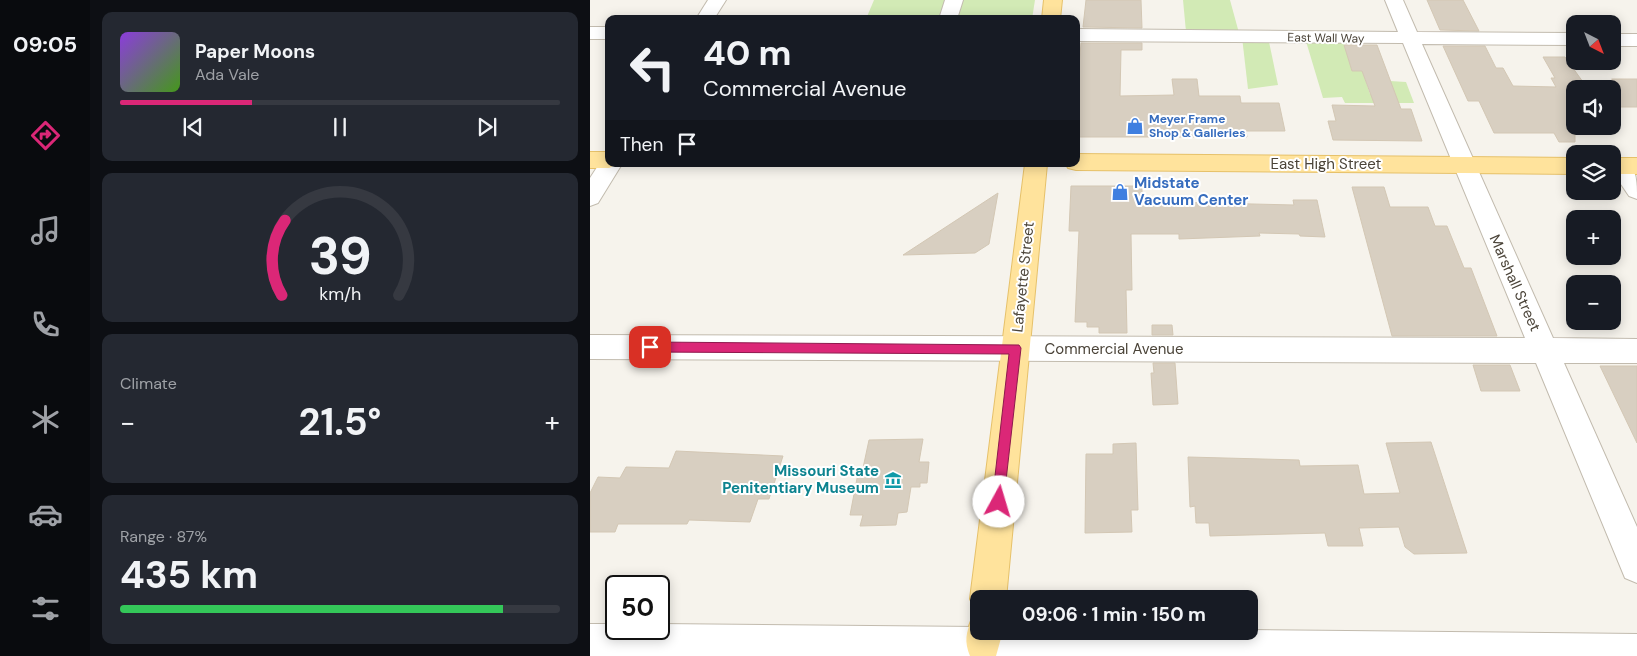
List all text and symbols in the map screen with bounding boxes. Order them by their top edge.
north arrow [1566,15,1621,70]
map controls [1566,15,1621,330]
street label: East Wall Way [1287,29,1365,47]
text: 09:05 [13,30,77,59]
text: 40 m [703,30,792,76]
icon: left [620,35,685,100]
text: Paper Moons [195,39,315,64]
text: Ada Vale [195,64,259,85]
text: Commercial Avenue [703,74,907,103]
button: sound [1566,80,1621,135]
place label: Meyer Frame Shop & Galleries [1149,111,1246,141]
icon: previous [179,113,207,141]
icon: pause [326,113,354,141]
icon: next [473,113,501,141]
shop icon: Meyer Frame Shop & Galleries [1125,116,1145,136]
icon: directions [28,118,63,153]
icon: arrive [673,130,701,158]
text: Then [620,132,663,157]
button: layers [1566,145,1621,200]
street label: East High Street [1270,154,1382,174]
place label: Midstate Vacuum Center [1134,173,1248,210]
shop icon: Midstate Vacuum Center [1110,182,1130,202]
button: + [1566,210,1621,265]
icon: music [28,213,63,248]
street label: Lafayette Street [1007,221,1039,333]
text: 39 [308,222,372,290]
street label: Marshall Street [1485,231,1545,335]
button: − [1566,275,1621,330]
text: km/h [319,282,361,306]
icon: phone [28,307,63,342]
pin [629,326,671,368]
icon: arrive [636,333,664,361]
street label: Commercial Avenue [1045,339,1183,359]
text: Climate [120,373,177,394]
text: 21.5° [299,397,381,447]
icon: climate [28,402,63,437]
text: − [120,404,135,441]
text: + [545,404,560,441]
place label: Missouri State Penitentiary Museum [722,461,879,498]
museum icon: Missouri State Penitentiary Museum [883,470,903,490]
position arrow [972,475,1024,527]
icon: car [28,497,63,532]
text: Range · 87% [120,526,207,547]
text: 435 km [120,550,258,600]
speed limit sign: 50 [605,575,670,640]
icon: filters [28,591,63,626]
text: 09:06 · 1 min · 150 m [1022,602,1206,627]

